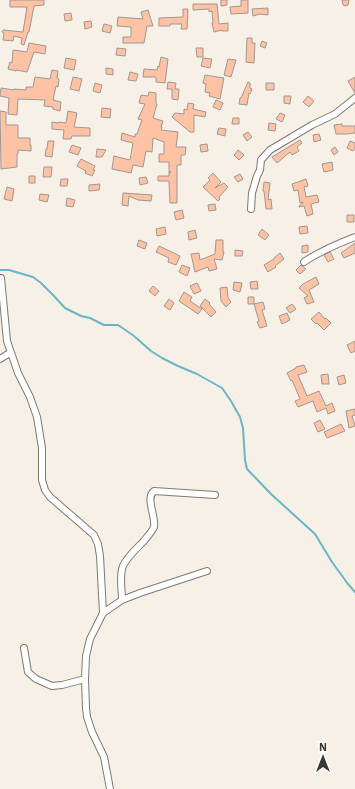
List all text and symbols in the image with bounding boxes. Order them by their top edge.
north arrow [303,737,343,777]
text: N [319,740,327,754]

